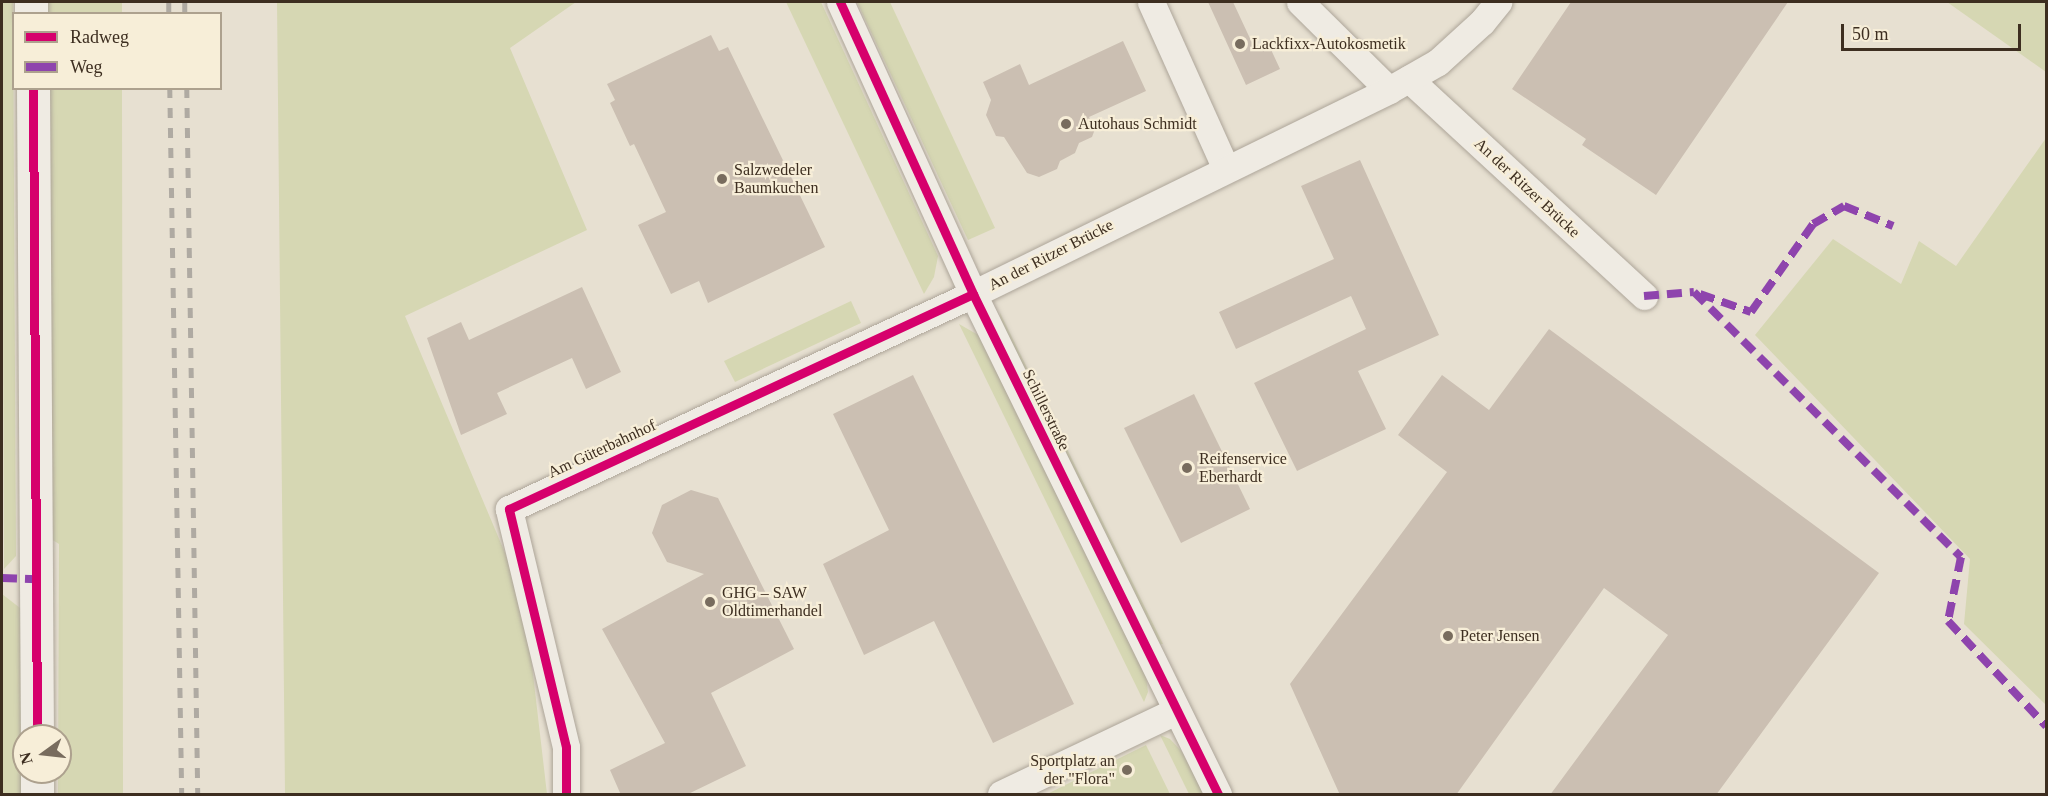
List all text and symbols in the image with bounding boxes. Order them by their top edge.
legend [12,12,222,90]
scale bar [1844,12,2024,50]
text: 50 m [1852,24,1889,44]
text: Radweg [70,27,129,47]
place label: Lackfixx-Autokosmetik [1252,34,1406,54]
marker: Lackfixx-Autokosmetik [1233,37,1247,51]
text: Weg [70,57,103,77]
place label: Autohaus Schmidt [1078,114,1197,134]
marker: Autohaus Schmidt [1059,117,1073,131]
street label: An der Ritzer Brücke [1470,134,1584,242]
place label: Salzwedeler Baumkuchen [734,160,818,198]
marker: Salzwedeler Baumkuchen [715,172,729,186]
street label: An der Ritzer Brücke [985,215,1117,295]
street label: Schillerstraße [1018,366,1074,454]
street label: Am Güterbahnhof [545,416,659,482]
place label: Reifenservice Eberhardt [1199,449,1287,487]
marker: Reifenservice Eberhardt [1180,461,1194,475]
place label: GHG – SAW Oldtimerhandel [722,583,822,621]
marker: GHG – SAW Oldtimerhandel [703,595,717,609]
place label: Peter Jensen [1460,626,1540,646]
marker: Peter Jensen [1441,629,1455,643]
north arrow [12,724,72,784]
text: N [16,750,36,766]
place label: Sportplatz an der "Flora" [1030,751,1115,789]
marker: Sportplatz an der "Flora" [1120,763,1134,777]

